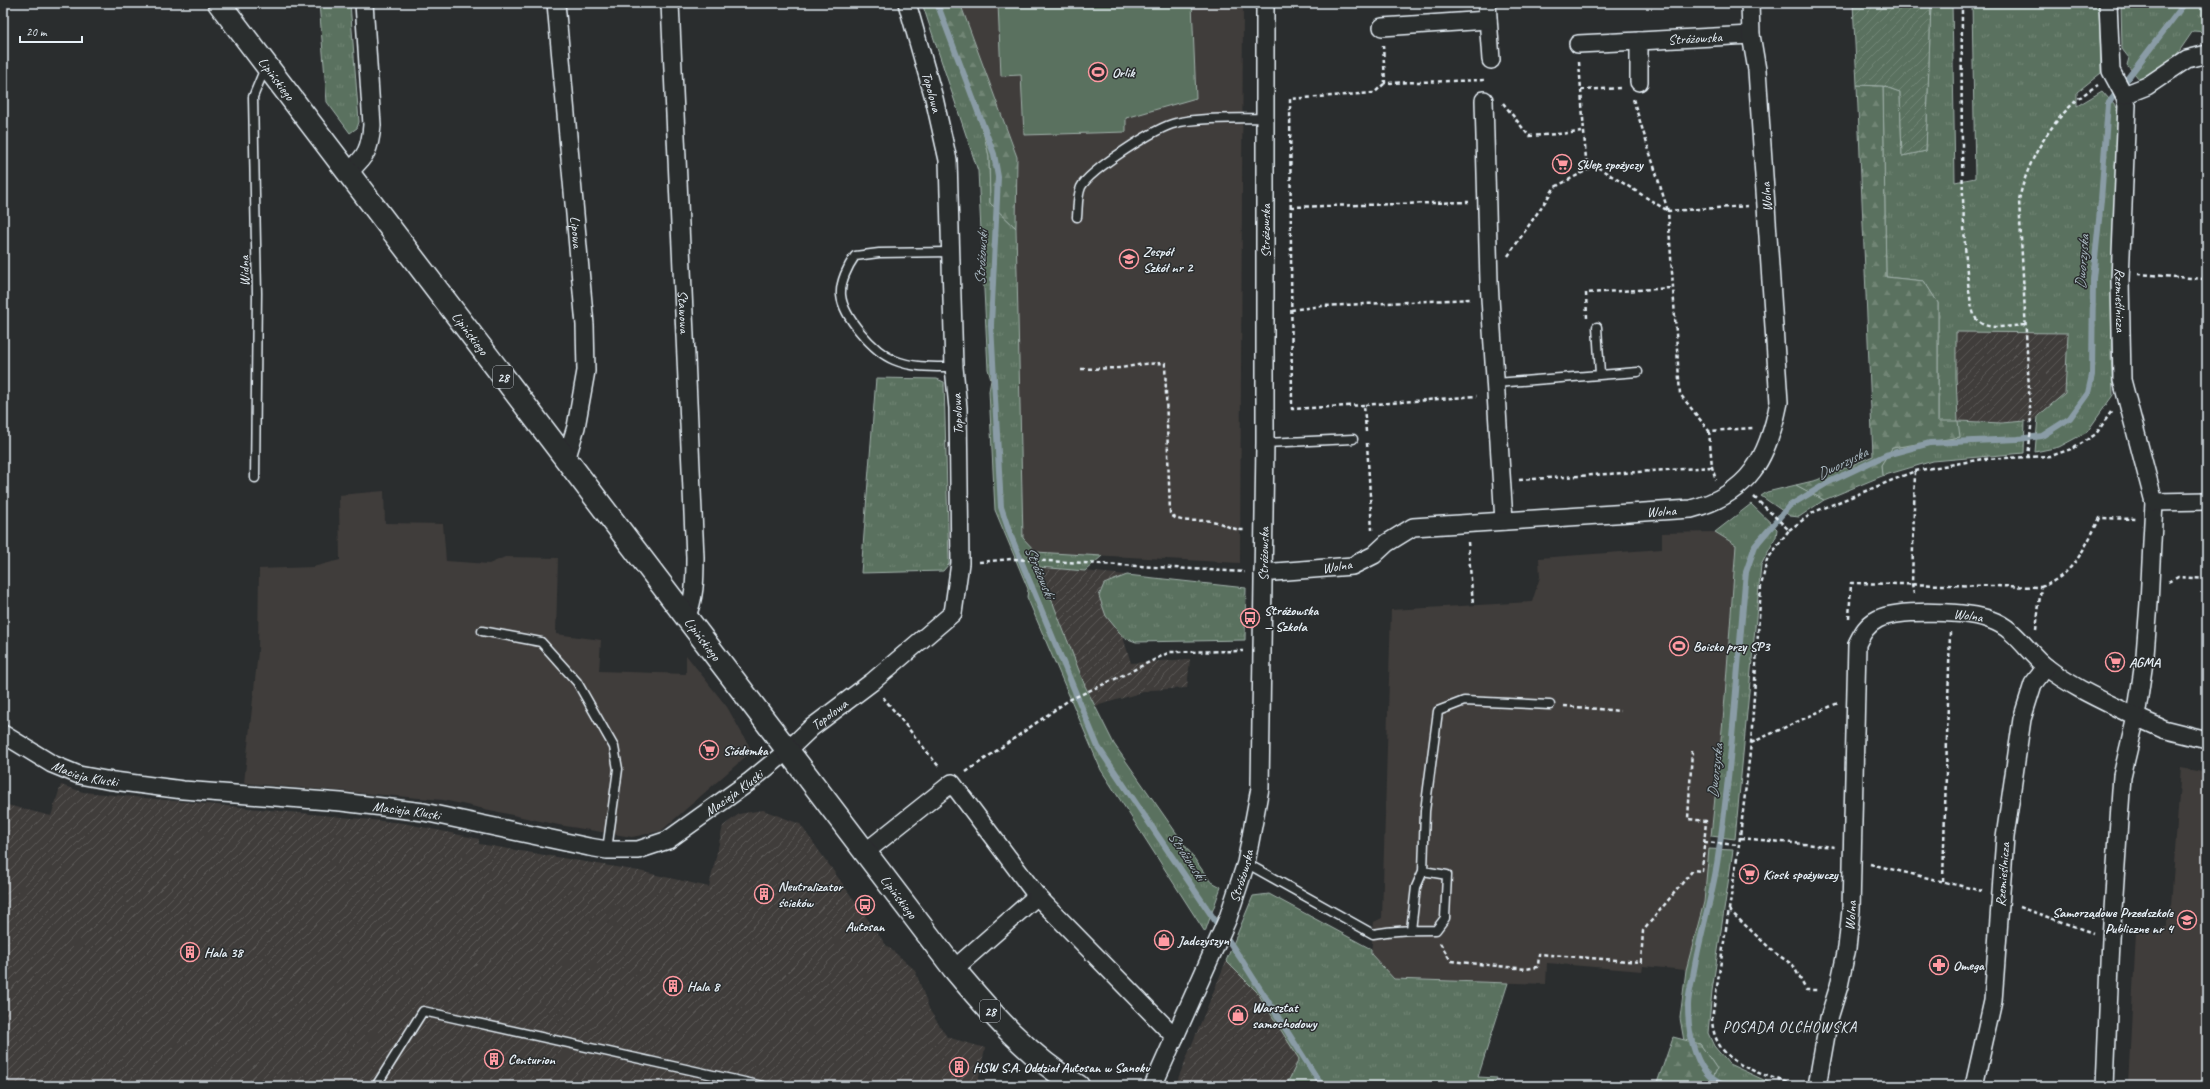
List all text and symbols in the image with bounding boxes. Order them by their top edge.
scale bar [20,18,82,44]
text: 20 m [26,24,48,40]
street label: Stróżowska [1668,29,1724,48]
street label: Lipińskiego [254,54,299,105]
sports icon: Orlik [1087,61,1109,83]
place label: Orlik [1112,64,1136,81]
street label: Topolowa [918,70,945,115]
supermarket icon: Sklep spożyczy [1551,153,1573,175]
place label: Sklep spożyczy [1576,156,1644,173]
street label: Wolna [1757,180,1776,212]
street label: Stróżowska [1257,203,1274,258]
street label: Lipowa [566,215,586,250]
water label: Stróżowski [971,226,993,286]
water label: Dworzyska [2071,233,2094,290]
place label: Zespół Szkół nr 2 [1143,243,1194,276]
school or university icon: Zespół Szkół nr 2 [1118,248,1140,270]
street label: Widna [236,254,253,286]
street label: Rzemieślnicza [2111,268,2129,334]
street label: Stawowa [674,290,693,335]
street label: Lipińskiego [448,309,492,359]
road number: 28 [493,366,513,388]
street label: Topolowa [948,392,967,435]
water label: Dworzyska [1814,442,1872,484]
street label: Wolna [1646,502,1678,521]
street label: Stróżowska [1255,526,1273,581]
water label: Stróżowski [1020,544,1061,605]
street label: Wolna [1321,556,1354,577]
place label: Stróżowska — Szkoła [1264,602,1320,635]
street label: Wolna [1953,605,1986,626]
bus stop icon: Stróżowska — Szkoła [1239,607,1261,629]
street label: Lipińskiego [681,614,725,665]
sports icon: Boisko przy SP3 [1668,635,1690,657]
place label: Boisko przy SP3 [1693,638,1771,655]
supermarket icon: AGMA [2104,651,2126,673]
place label: AGMA [2129,654,2161,671]
street label: Topolowa [808,695,852,734]
supermarket icon: Siódemka [698,739,720,761]
water label: Dworzyska [1703,741,1728,799]
place label: Siódemka [723,742,769,759]
street label: Macieja Kluski [49,757,121,791]
street label: Macieja Kluski [701,765,768,820]
street label: Macieja Kluski [372,798,444,825]
water label: Stróżowski [1164,828,1212,888]
street label: Rzemieślnicza [1992,841,2014,907]
street label: Stróżowska [1226,847,1257,905]
supermarket icon: Kiosk spożywczy [1738,863,1760,885]
place label: Kiosk spożywczy [1763,866,1839,883]
street label: Lipińskiego [877,872,921,923]
place label: Neutralizator ścieków [778,878,844,911]
building icon: Neutralizator ścieków [753,883,775,905]
bus stop icon: Autosan [854,894,876,916]
street label: Wolna [1841,899,1860,931]
place label: Samorządowe Przedszkole Publiczne nr 4 [2052,904,2175,937]
school or university icon: Samorządowe Przedszkole Publiczne nr 4 [2176,909,2198,931]
place label: Autosan [845,918,886,935]
shop icon: Jadczyszyn [1153,929,1175,951]
place label: Jadczyszyn [1177,932,1229,949]
building icon: Hala 38 [179,941,201,963]
place label: Hala 38 [204,944,244,961]
pharmacy icon: Omega [1928,954,1950,976]
place label: Omega [1953,957,1985,974]
building icon: Hala 8 [662,975,684,997]
place label: Hala 8 [687,978,721,995]
place label: Warsztat samochodowy [1252,999,1318,1032]
road number: 28 [980,1000,1000,1022]
shop icon: Warsztat samochodowy [1227,1004,1249,1026]
district label: POSADA OLCHOWSKA [1723,1018,1858,1037]
building icon: Centurion [483,1048,505,1070]
place label: Centurion [508,1051,555,1068]
building icon: HSW S.A. Oddział Autosan w Sanoku [948,1056,970,1078]
place label: HSW S.A. Oddział Autosan w Sanoku [973,1059,1151,1076]

